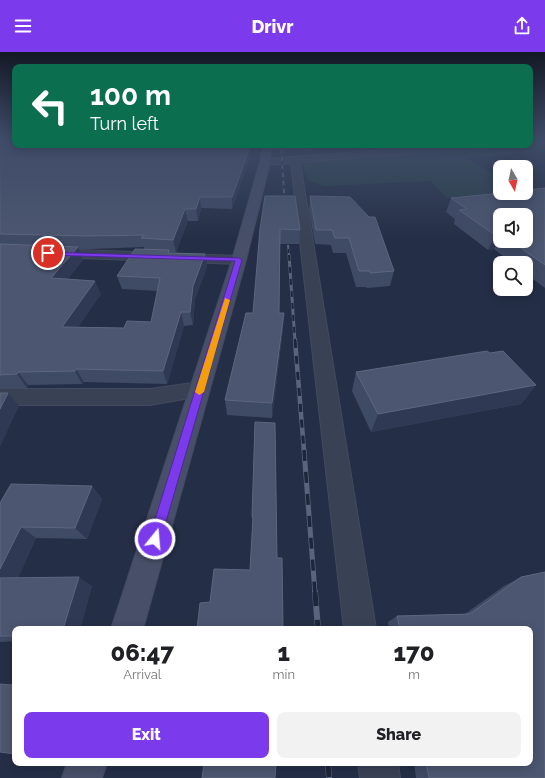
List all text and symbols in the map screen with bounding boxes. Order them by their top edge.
icon: menu [12,15,34,37]
icon: share [511,15,533,37]
text: Drivr [251,16,294,37]
text: 100 m [90,79,171,112]
icon: left [24,80,76,132]
text: Turn left [90,113,159,134]
north arrow [493,160,533,200]
map controls [493,160,533,296]
button: sound [493,208,533,248]
pin [31,236,65,270]
icon: arrive [37,242,59,264]
button: search [493,256,533,296]
position arrow [134,518,176,560]
text: 06:47 [111,638,174,667]
text: 1 [278,638,290,667]
text: 170 [393,638,434,667]
text: Arrival [123,667,161,682]
text: min [273,667,295,682]
text: m [408,667,420,682]
button: Exit [24,712,269,758]
button: Share [277,712,521,758]

